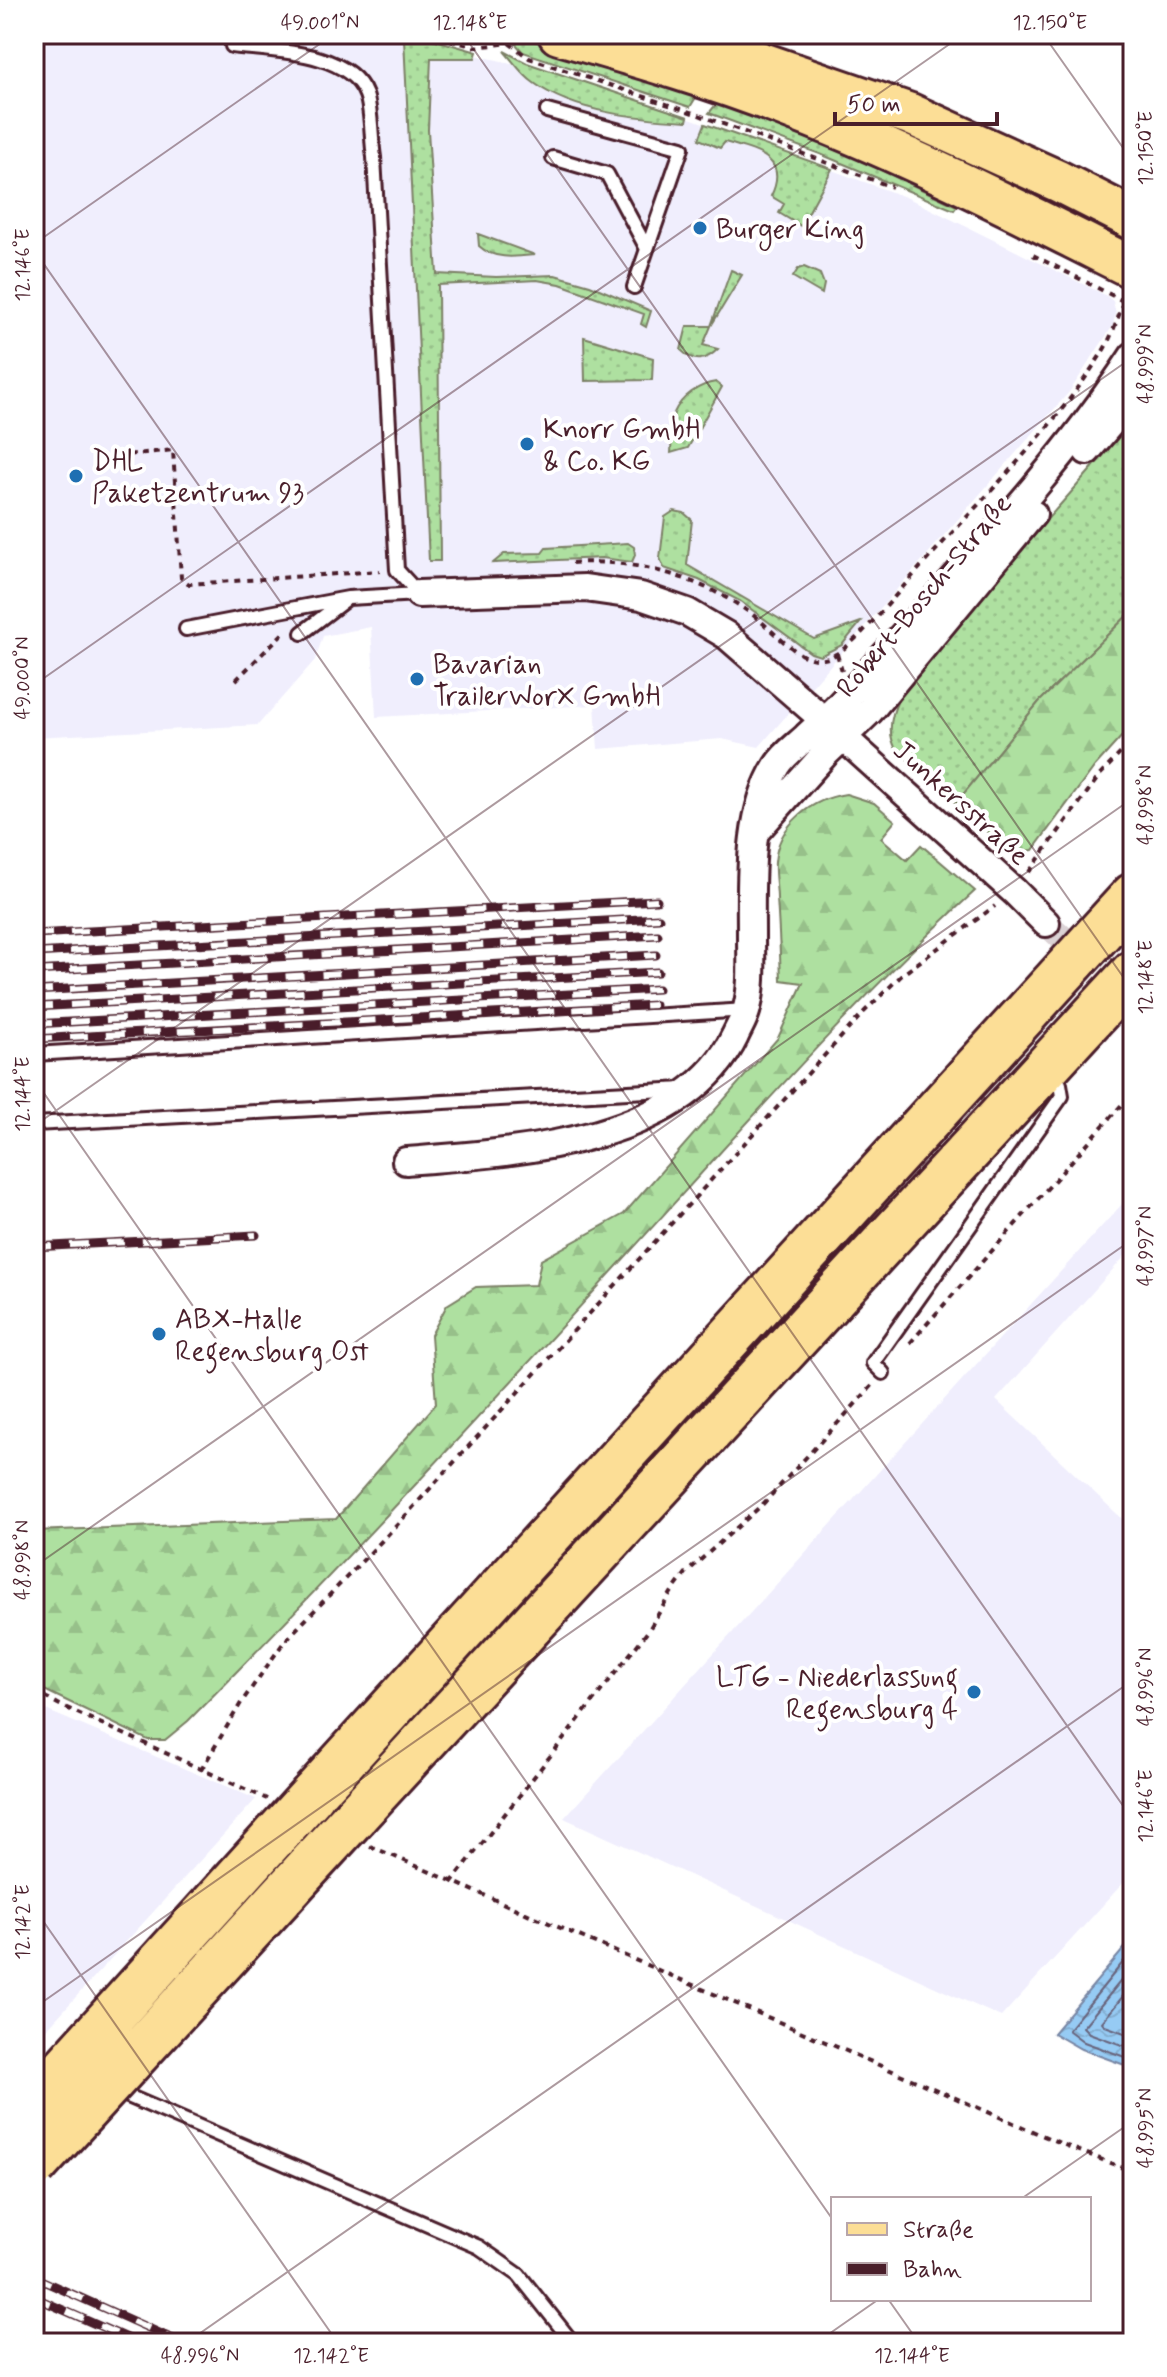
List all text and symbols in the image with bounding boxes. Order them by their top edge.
text: 49.001°N [281,10,359,37]
text: 12.148°E [433,10,507,37]
text: 12.150°E [1013,10,1087,37]
scale bar [835,76,997,126]
text: 50 m [847,90,901,121]
text: 12.150°E [1133,111,1160,185]
place label: Burger King [716,212,864,251]
marker: Burger King [691,219,709,237]
text: 12.146°E [10,228,37,302]
text: 48.999°N [1133,324,1160,404]
place label: Knorr GmbH & Co. KG [543,412,700,481]
marker: Knorr GmbH & Co. KG [518,435,536,453]
place label: DHL Paketzentrum 93 [92,444,304,513]
marker: DHL Paketzentrum 93 [67,467,85,485]
street label: Robert-Bosch-Straße [829,487,1021,706]
text: 49.000°N [10,637,37,719]
place label: Bavarian TrailerWorX GmbH [433,647,660,716]
marker: Bavarian TrailerWorX GmbH [408,670,426,688]
street label: Junkersstraße [885,733,1036,875]
text: 48.998°N [1133,765,1160,845]
text: 12.148°E [1133,940,1160,1014]
text: 12.144°E [10,1056,37,1132]
text: 48.997°N [1133,1206,1160,1286]
place label: ABX-Halle Regensburg Ost [175,1302,370,1374]
marker: ABX-Halle Regensburg Ost [150,1325,168,1343]
text: 48.998°N [10,1520,37,1600]
text: 48.996°N [1133,1648,1160,1726]
place label: LTG - Niederlassung Regensburg 4 [716,1660,958,1732]
marker: LTG - Niederlassung Regensburg 4 [965,1683,983,1701]
text: 12.146°E [1133,1769,1160,1843]
text: 12.142°E [10,1884,37,1960]
text: 48.995°N [1133,2088,1160,2168]
legend [831,2197,1091,2301]
text: Straße [903,2215,974,2246]
text: Bahn [903,2255,962,2286]
text: 48.996°N [161,2343,239,2370]
text: 12.142°E [293,2343,369,2370]
text: 12.144°E [874,2343,950,2370]

